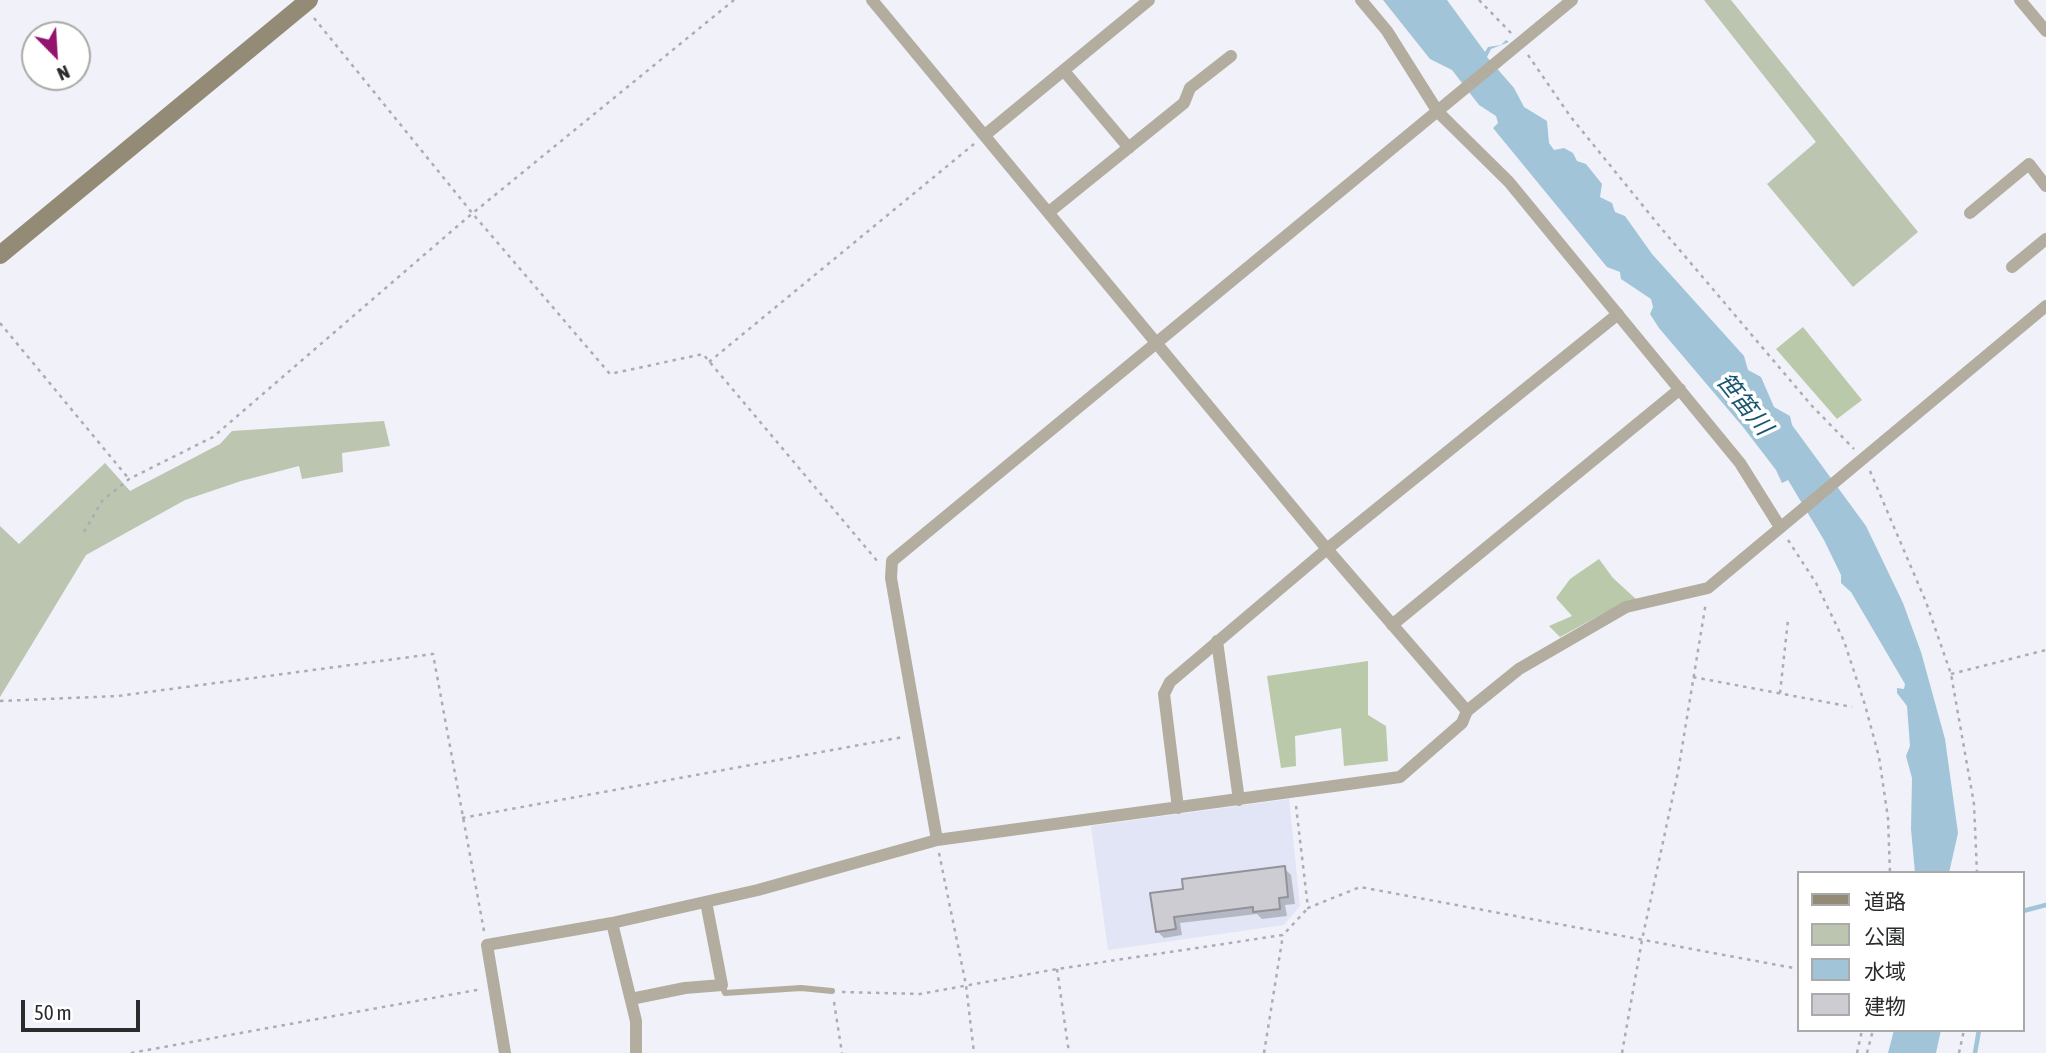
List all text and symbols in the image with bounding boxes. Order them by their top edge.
north arrow [21,21,91,91]
text: N [54,61,73,86]
water label: 笹笛川 [1710,367,1778,441]
legend [1798,871,2025,1032]
text: 道路 [1864,889,1906,913]
text: 公園 [1864,924,1906,948]
text: 水域 [1864,959,1906,983]
scale bar [24,986,144,1030]
text: 建物 [1864,994,1906,1018]
text: 50 m [34,1000,72,1024]

